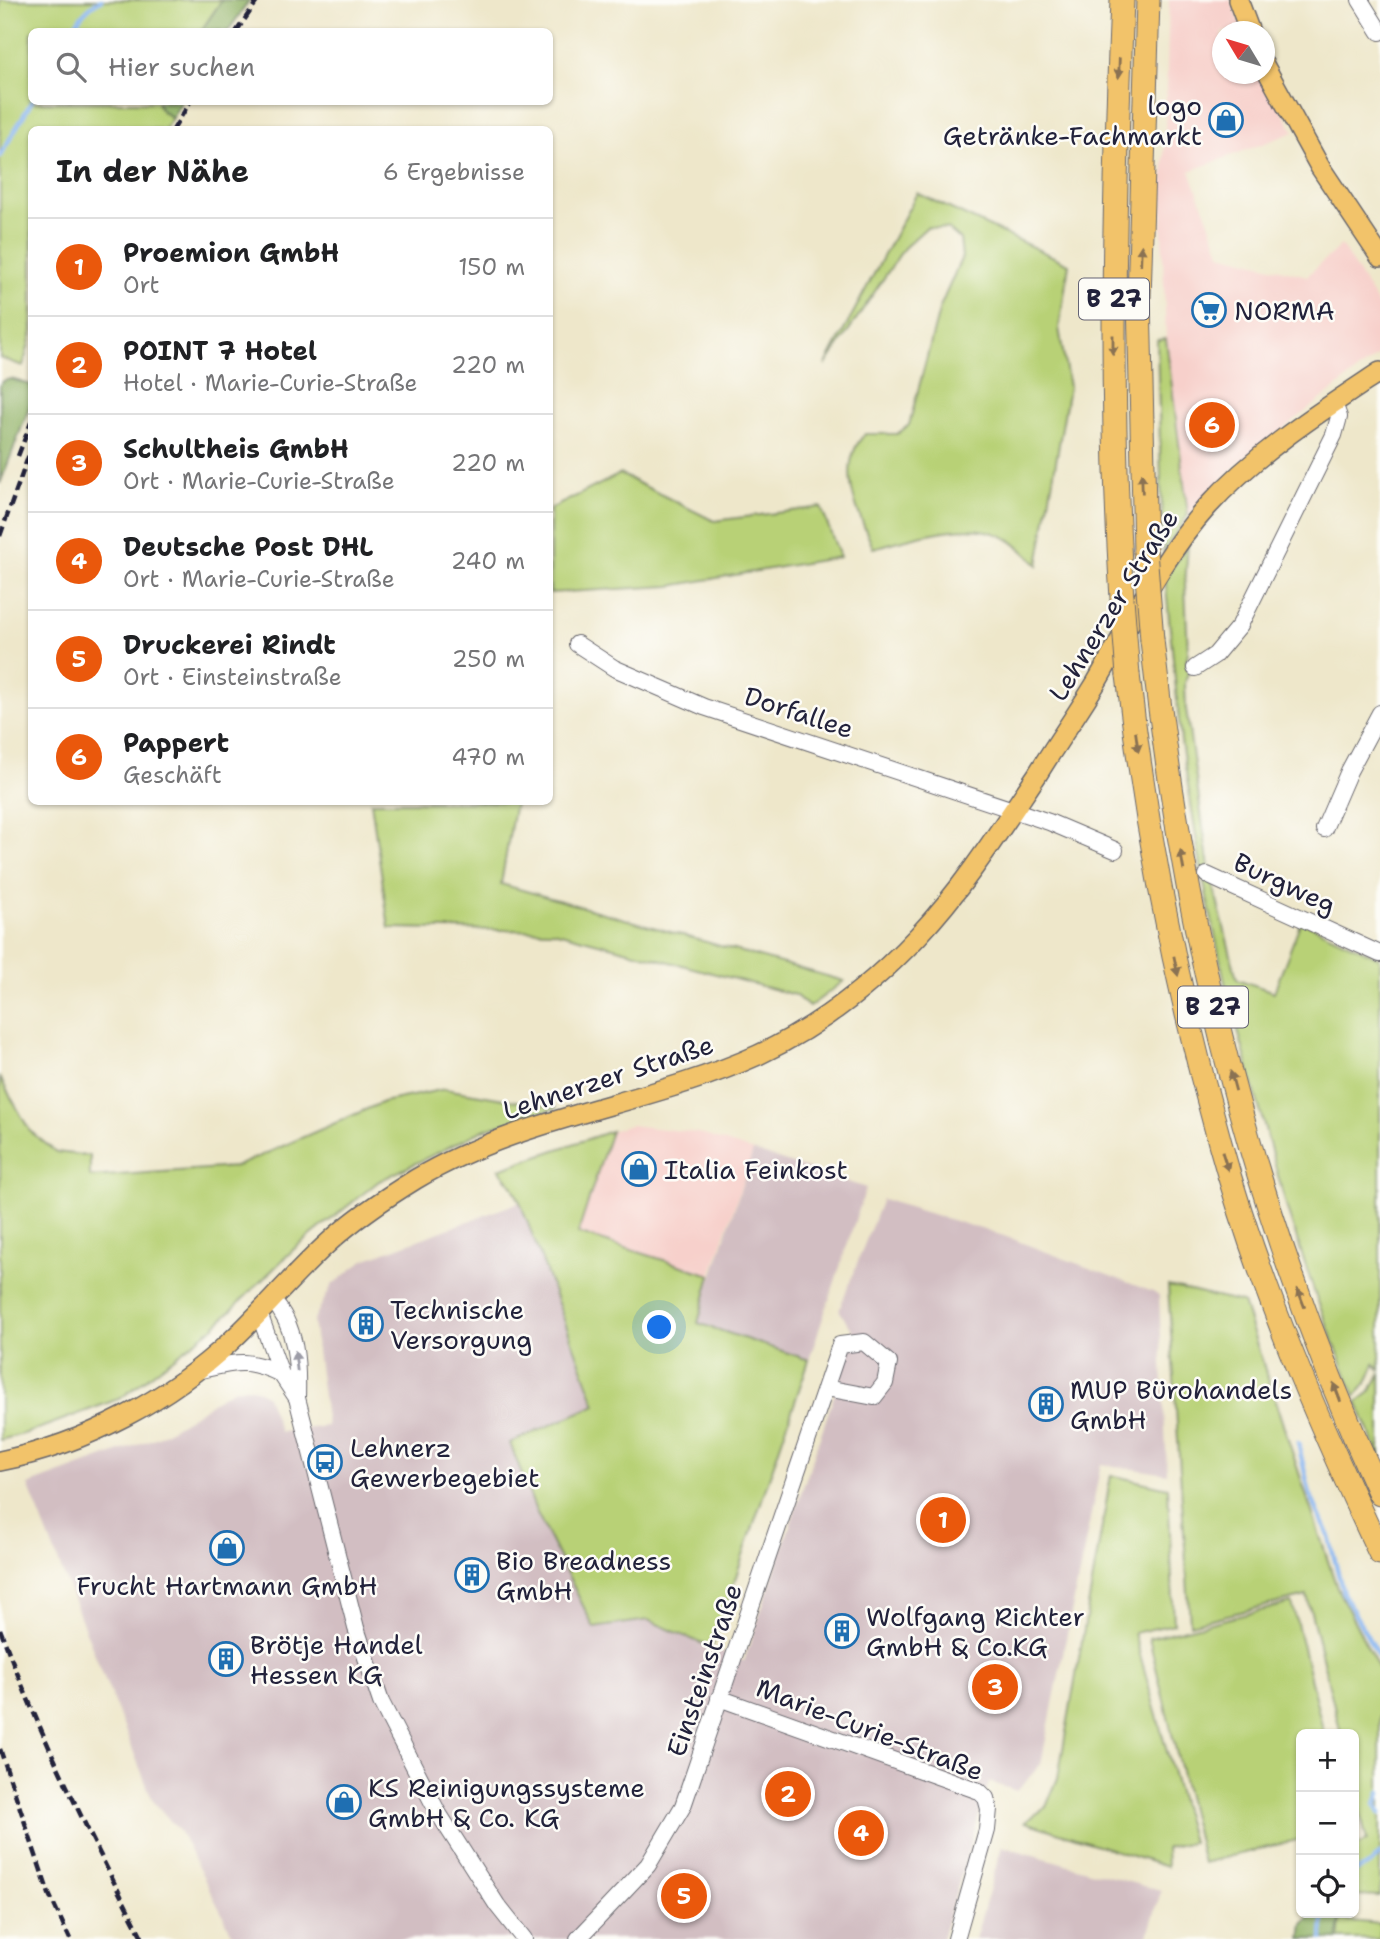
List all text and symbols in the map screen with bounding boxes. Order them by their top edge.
north arrow [1212,21,1275,84]
search box [28,28,553,105]
icon: search [52,48,90,86]
text: Hier suchen [108,49,255,84]
one-way arrow [1114,57,1125,79]
place label: logo Getränke-Fachmarkt [943,88,1202,153]
shop icon: logo Getränke-Fachmarkt [1207,101,1245,139]
text: In der Nähe [56,151,249,192]
text: 6 Ergebnisse [383,157,525,187]
text: Proemion GmbH [123,235,339,270]
one-way arrow [1135,244,1146,266]
text: 1 [74,252,84,282]
text: 150 m [458,252,525,282]
text: Ort [123,270,160,300]
road number: B 27 [1079,278,1149,320]
supermarket icon: NORMA [1190,291,1228,329]
place label: NORMA [1234,293,1335,328]
text: POINT 7 Hotel [123,333,317,368]
one-way arrow [1107,334,1119,356]
text: 2 [71,350,87,380]
text: 220 m [451,350,525,380]
text: Hotel · Marie-Curie-Straße [123,368,418,398]
pin: 6 [1189,399,1235,451]
text: Schultheis GmbH [123,431,349,466]
text: 3 [71,448,87,478]
text: 220 m [451,448,525,478]
text: Ort · Marie-Curie-Straße [123,466,395,496]
one-way arrow [1137,471,1148,493]
street label: Lehnerzer Straße [1040,503,1186,707]
text: Deutsche Post DHL [123,529,373,564]
text: 4 [71,546,87,576]
text: 240 m [451,546,525,576]
text: Ort · Marie-Curie-Straße [123,564,395,594]
text: Druckerei Rindt [123,627,336,662]
text: 5 [72,644,86,674]
text: 250 m [452,644,525,674]
text: Ort · Einsteinstraße [123,662,342,692]
street label: Dorfallee [740,678,858,746]
text: Pappert [123,725,229,760]
one-way arrow [1131,731,1142,753]
text: 6 [71,742,87,772]
text: 470 m [451,742,525,772]
text: Geschäft [123,760,222,790]
street label: Burgweg [1228,844,1342,922]
one-way arrow [1176,849,1187,871]
one-way arrow [1171,955,1182,977]
road number: B 27 [1178,987,1248,1028]
street label: Lehnerzer Straße [498,1026,718,1128]
one-way arrow [1227,1071,1237,1092]
shop icon: Italia Feinkost [620,1150,658,1188]
one-way arrow [1221,1151,1231,1172]
place label: Italia Feinkost [664,1152,848,1187]
one-way arrow [1295,1288,1306,1309]
place label: Technische Versorgung [390,1292,532,1357]
building icon: Technische Versorgung [347,1305,385,1343]
your location [642,1310,676,1344]
one-way arrow [291,1350,302,1372]
place label: MUP Bürohandels GmbH [1070,1372,1292,1437]
one-way arrow [1331,1381,1342,1402]
building icon: MUP Bürohandels GmbH [1027,1385,1065,1423]
place label: Lehnerz Gewerbegebiet [350,1430,540,1495]
bus stop icon: Lehnerz Gewerbegebiet [306,1443,344,1481]
pin: 1 [920,1494,966,1546]
shop icon: Frucht Hartmann GmbH [208,1529,246,1567]
place label: Bio Breadness GmbH [496,1543,671,1608]
building icon: Bio Breadness GmbH [453,1556,491,1594]
place label: Frucht Hartmann GmbH [76,1568,378,1603]
street label: Einsteinstraße [658,1579,750,1761]
place label: Wolfgang Richter GmbH & Co.KG [866,1599,1085,1664]
building icon: Wolfgang Richter GmbH & Co.KG [823,1612,861,1650]
place label: Brötje Handel Hessen KG [250,1627,423,1692]
building icon: Brötje Handel Hessen KG [207,1640,245,1678]
pin: 3 [972,1661,1018,1713]
street label: Marie-Curie-Straße [751,1670,989,1788]
map controls [1296,1729,1359,1918]
button: + [1296,1729,1359,1792]
pin: 2 [765,1768,811,1820]
place label: KS Reinigungssysteme GmbH & Co. KG [368,1770,645,1835]
shop icon: KS Reinigungssysteme GmbH & Co. KG [325,1783,363,1821]
button: − [1296,1792,1359,1855]
pin: 4 [838,1807,884,1859]
button: locate [1296,1855,1359,1918]
pin: 5 [661,1870,707,1922]

